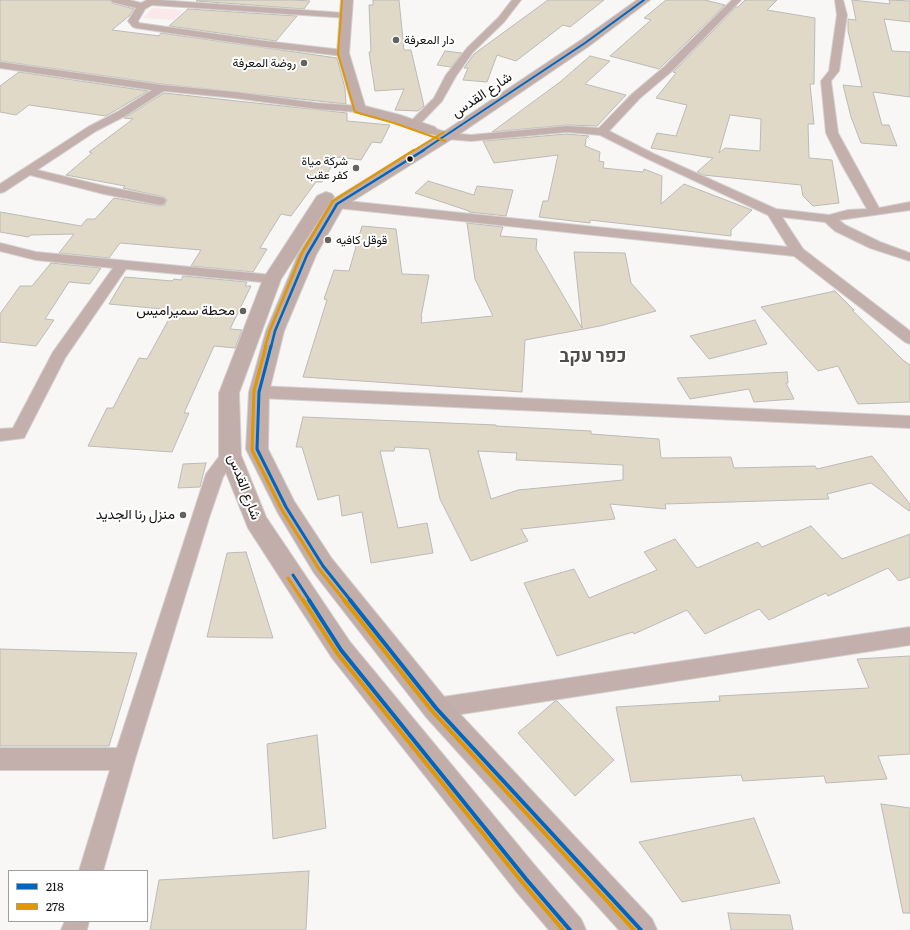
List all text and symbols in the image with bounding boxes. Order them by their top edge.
place label: دار المعرفة [404,33,455,47]
marker: دار المعرفة [391,35,401,45]
place label: روضة المعرفة [233,56,296,70]
marker: روضة المعرفة [299,58,309,68]
street label: شارع القدس [449,69,515,121]
place label: شركة مياة كفر عقب [302,154,348,182]
unlabelled marker [405,154,415,164]
marker: شركة مياة كفر عقب [351,163,361,173]
place label: قوقل كافيه [336,233,387,247]
marker: قوقل كافيه [323,235,333,245]
place label: محطة سميراميس [136,303,235,319]
marker: محطة سميراميس [238,306,248,316]
district label: כפר עקב [559,346,627,368]
street label: شارع القدس [224,452,264,522]
place label: منزل رنا الجديد [96,507,175,523]
marker: منزل رنا الجديد [178,510,188,520]
legend [8,870,148,922]
text: 218 [46,877,64,895]
text: 278 [46,897,65,915]

